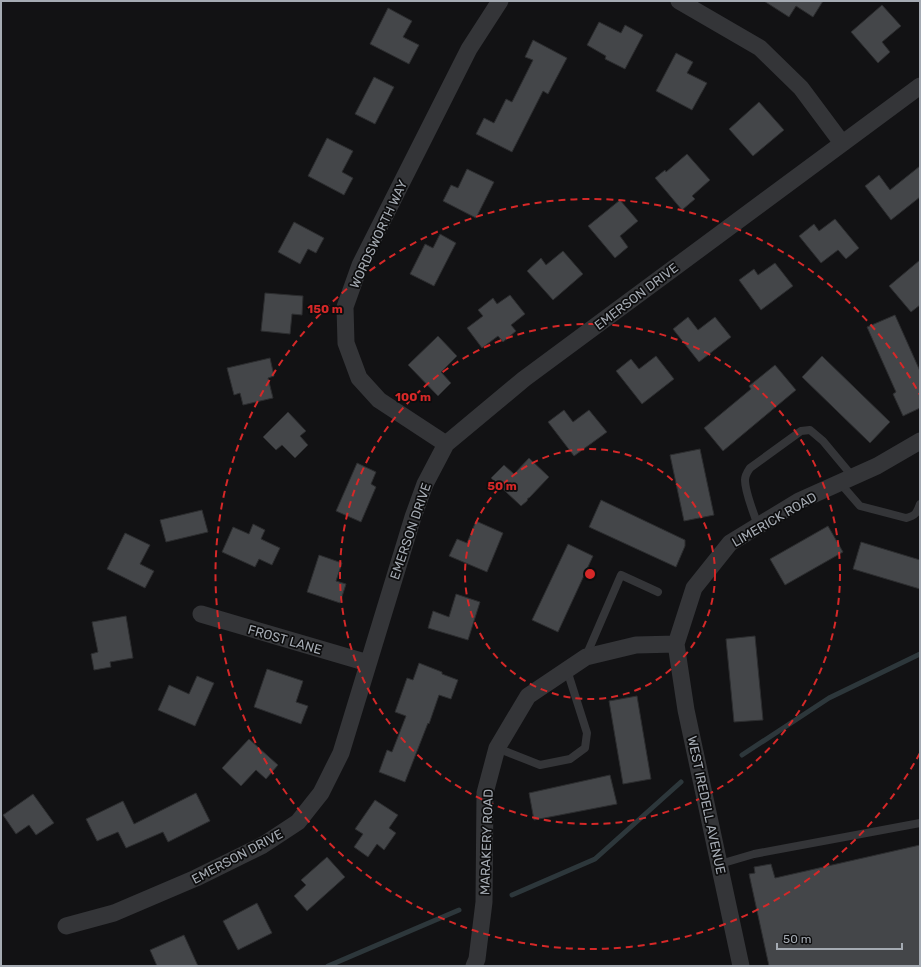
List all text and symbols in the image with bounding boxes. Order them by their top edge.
street label: WORDSWORTH WAY [347,177,410,291]
street label: EMERSON DRIVE [591,260,681,333]
text: 150 m [307,302,343,316]
text: 100 m [395,390,431,404]
text: 50 m [487,479,517,493]
street label: EMERSON DRIVE [387,481,434,581]
street label: LIMERICK ROAD [729,489,819,550]
centre of rings [583,567,597,581]
street label: FROST LANE [246,622,324,657]
street label: WEST IREDELL AVENUE [685,735,729,876]
street label: MARAKERY ROAD [477,789,496,895]
street label: EMERSON DRIVE [189,826,285,887]
scale bar [777,925,902,951]
text: 50 m [783,932,811,946]

